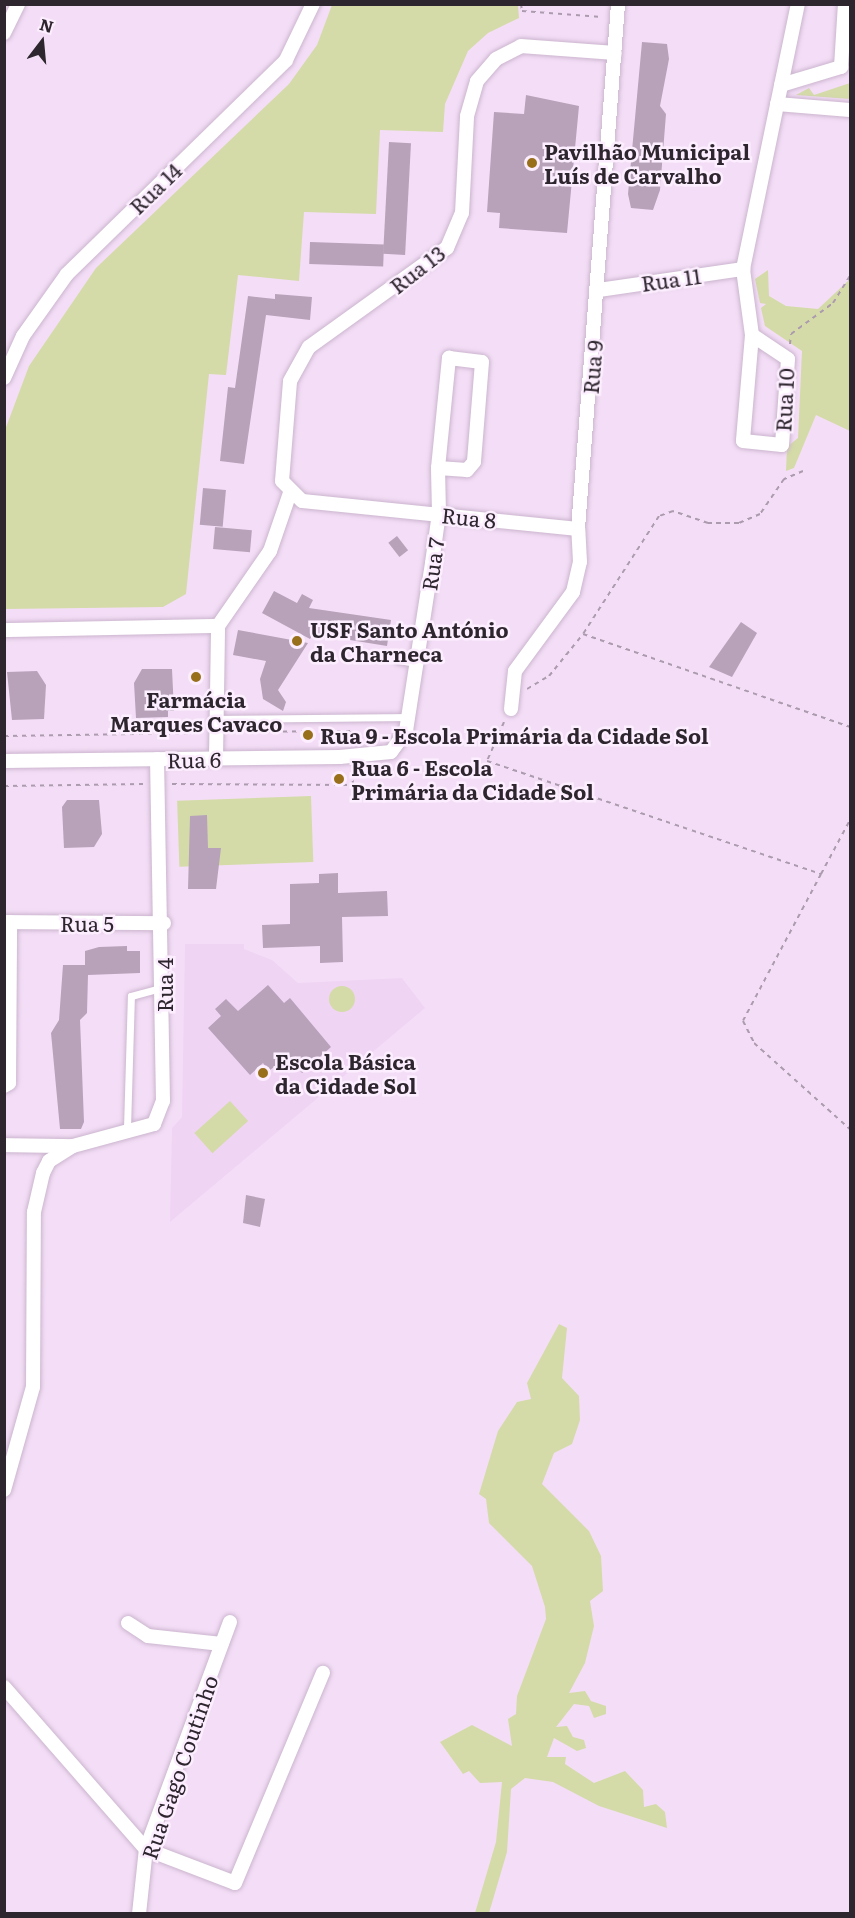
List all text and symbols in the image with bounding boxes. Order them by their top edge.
text: N [37,11,57,38]
north arrow [12,12,72,72]
place label: Pavilhão Municipal Luís de Carvalho [544,138,750,188]
marker: Pavilhão Municipal Luís de Carvalho [525,156,539,170]
street label: Rua 14 [124,157,186,219]
street label: Rua 13 [384,240,450,298]
street label: Rua 11 [639,262,703,296]
street label: Rua 9 [577,339,607,395]
street label: Rua 10 [770,367,798,433]
street label: Rua 8 [440,502,498,532]
street label: Rua 7 [416,536,448,592]
place label: USF Santo António da Charneca [310,616,509,666]
marker: USF Santo António da Charneca [288,632,306,650]
marker: Farmácia Marques Cavaco [189,670,203,684]
place label: Farmácia Marques Cavaco [110,686,282,736]
place label: Rua 9 - Escola Primária da Cidade Sol [320,722,709,748]
marker: Rua 9 - Escola Primária da Cidade Sol [301,728,315,742]
street label: Rua 6 [167,746,221,772]
place label: Rua 6 - Escola Primária da Cidade Sol [351,754,594,804]
marker: Rua 6 - Escola Primária da Cidade Sol [332,772,346,786]
street label: Rua 5 [60,910,114,936]
street label: Rua 4 [151,958,177,1012]
place label: Escola Básica da Cidade Sol [275,1048,417,1098]
marker: Escola Básica da Cidade Sol [256,1066,270,1080]
street label: Rua Gago Coutinho [136,1672,222,1862]

